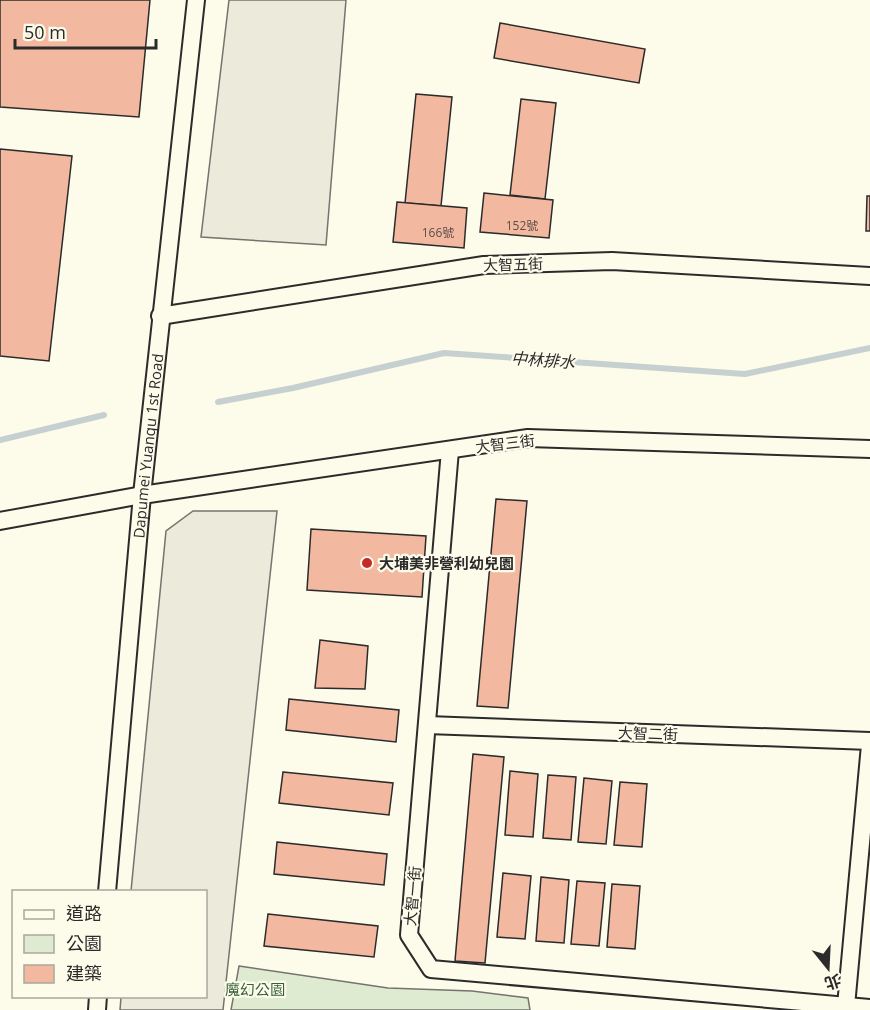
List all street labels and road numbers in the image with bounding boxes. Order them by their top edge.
street label: 大智五街 [483,253,543,275]
street label: Dapumei Yuanqu 1st Road [128,352,167,539]
street label: 大智三街 [474,429,536,457]
street label: 大智二街 [618,722,678,744]
street label: 大智一街 [399,865,425,927]

